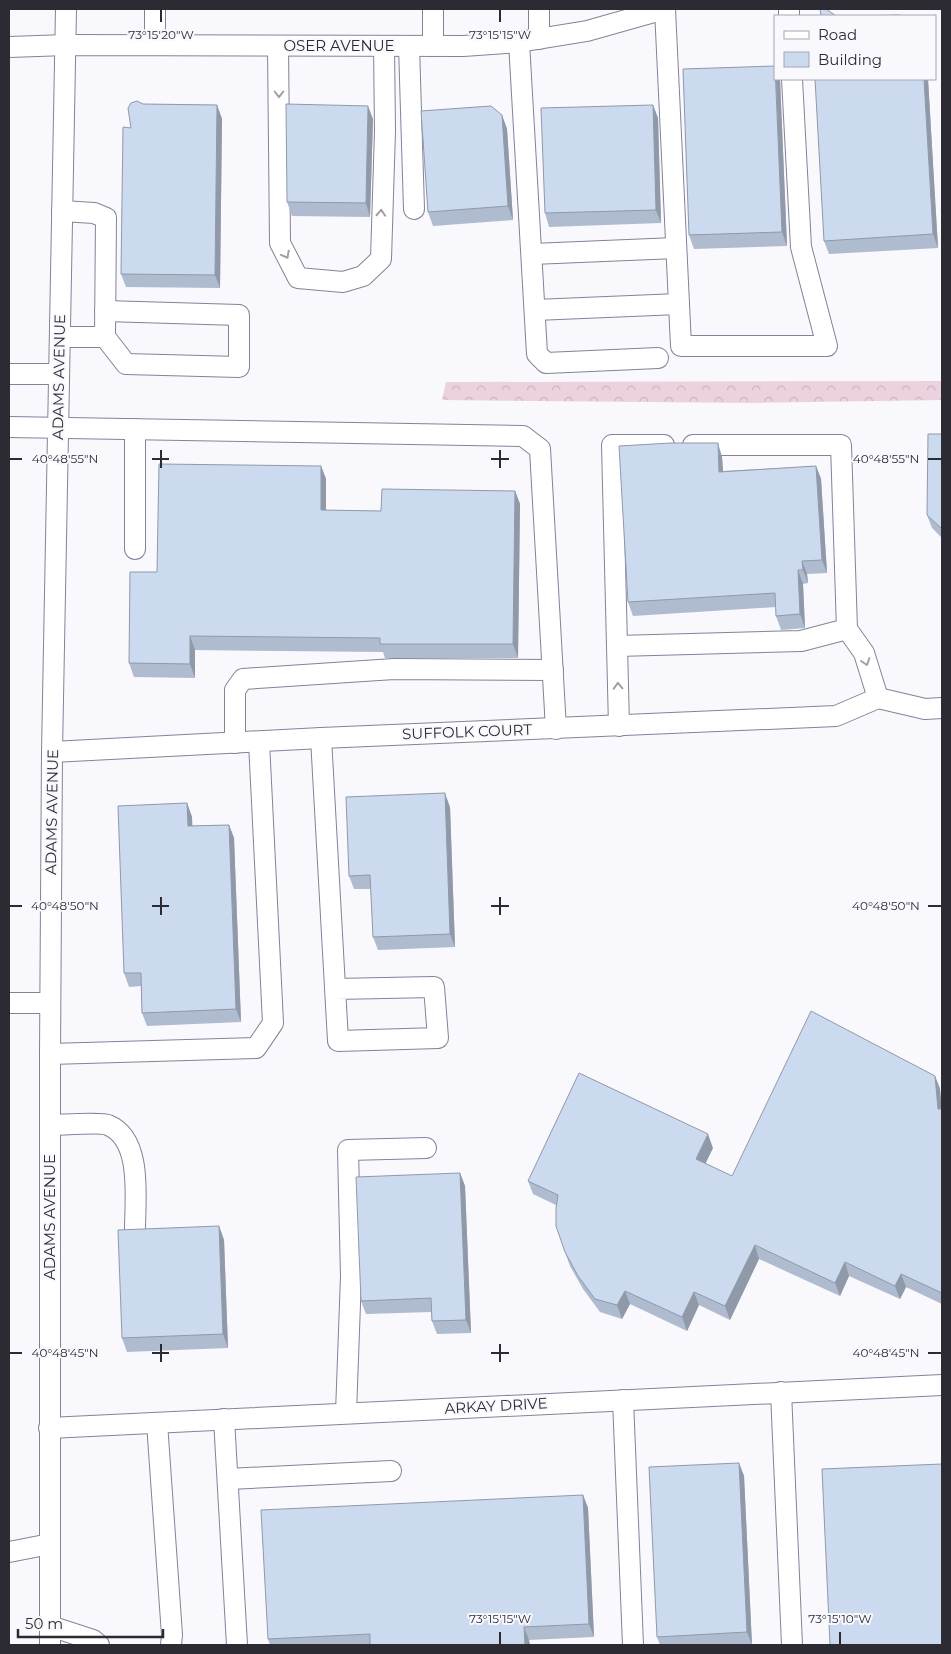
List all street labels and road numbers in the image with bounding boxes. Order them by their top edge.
street label: OSER AVENUE [283,36,395,55]
street label: ADAMS AVENUE [48,314,69,440]
street label: SUFFOLK COURT [402,720,533,743]
street label: ADAMS AVENUE [41,749,62,875]
street label: ADAMS AVENUE [40,1154,59,1280]
street label: ARKAY DRIVE [444,1393,548,1418]

